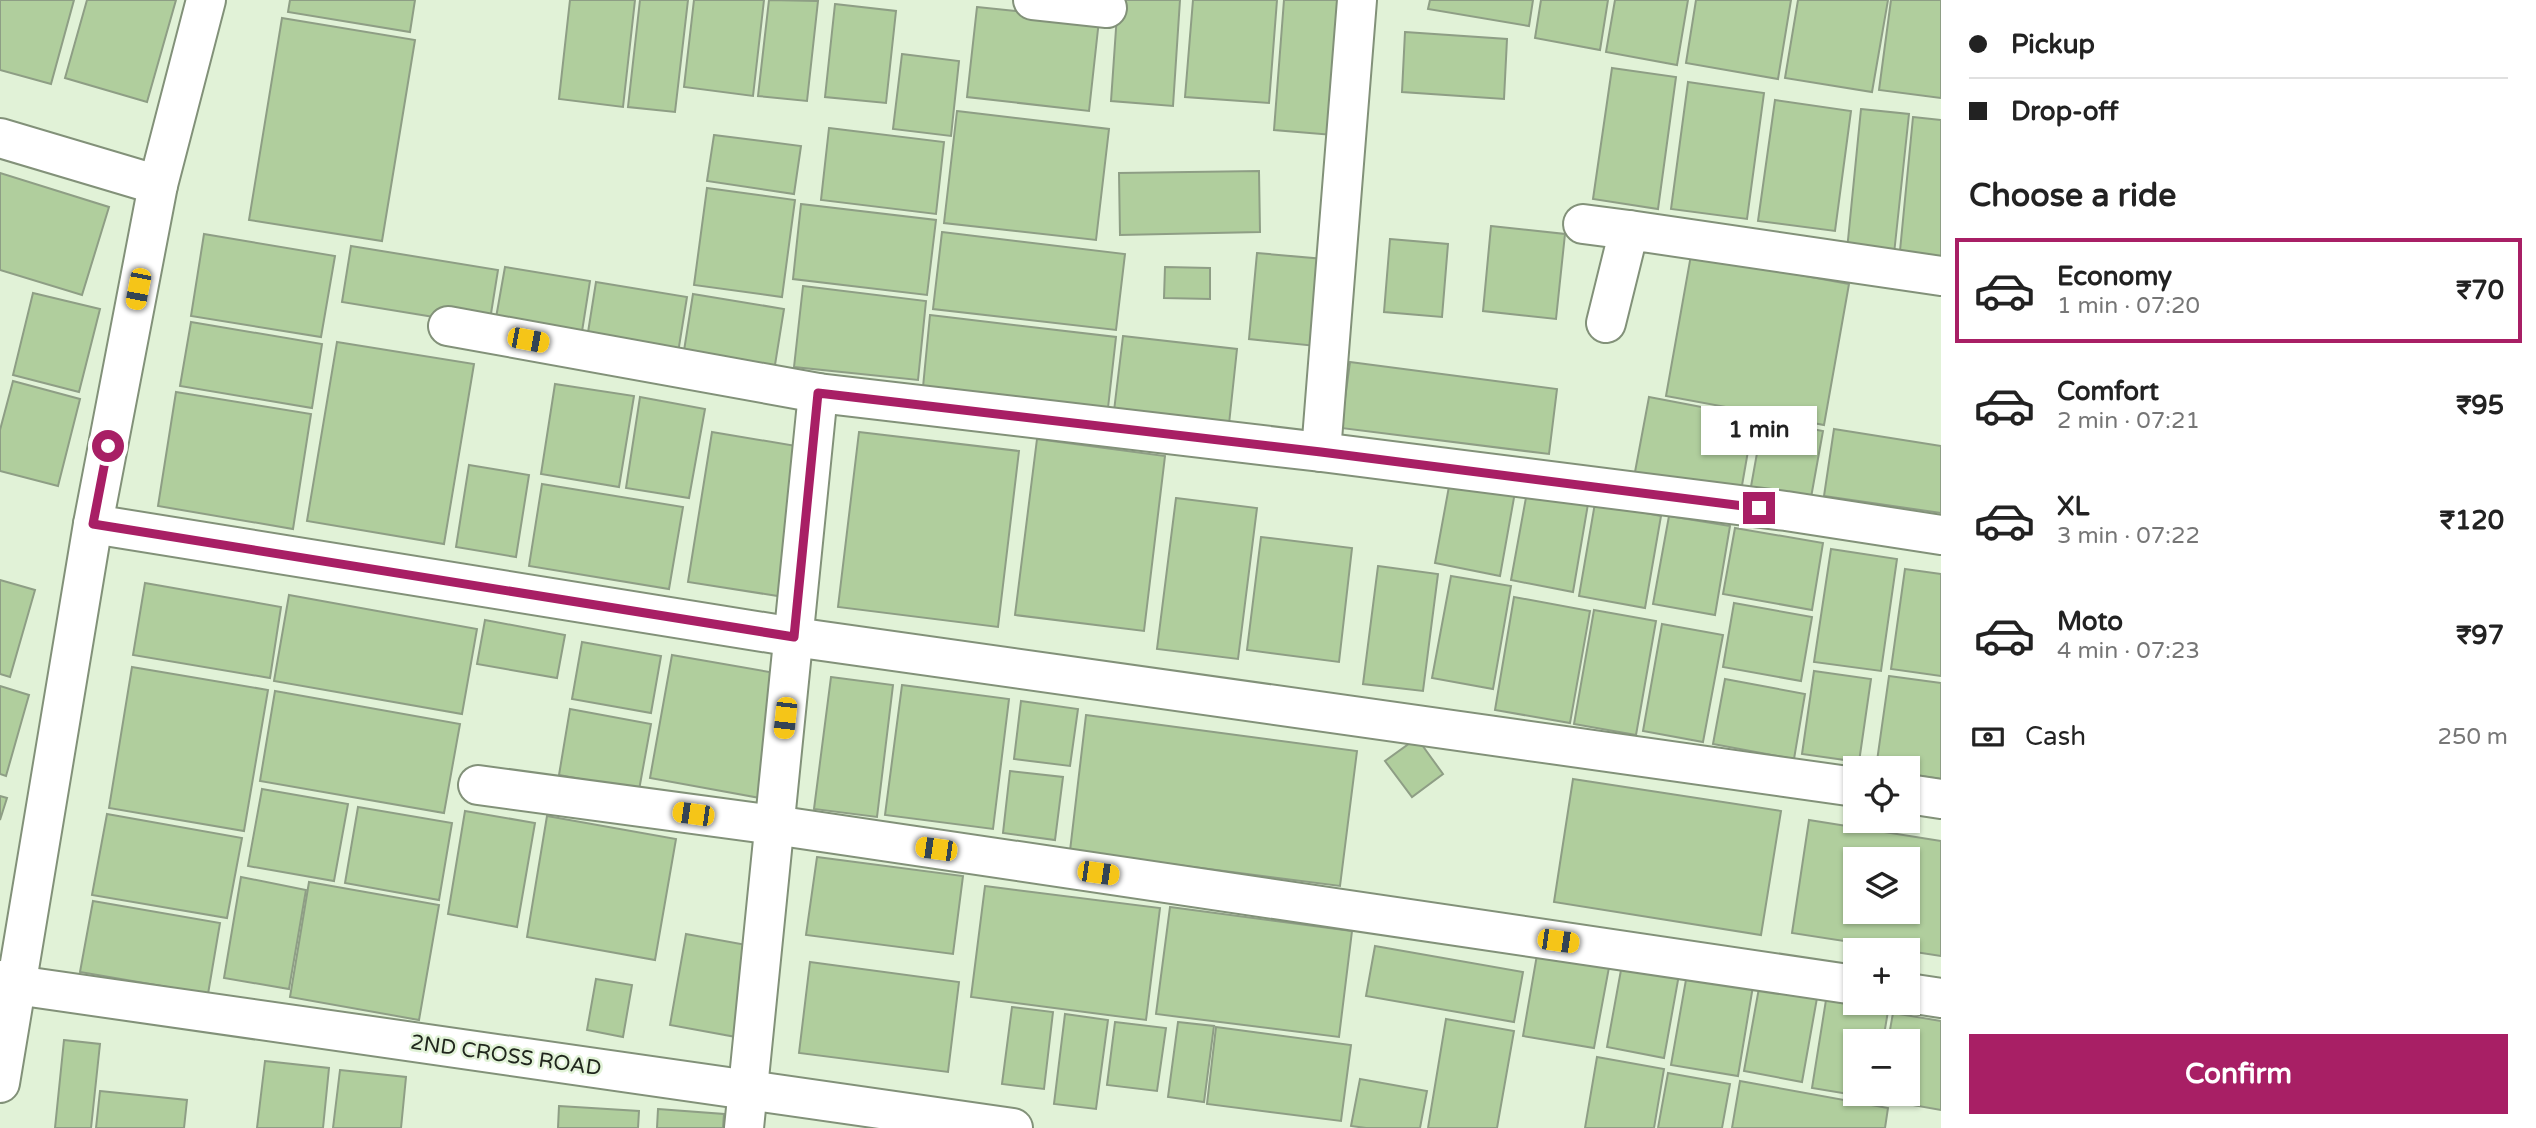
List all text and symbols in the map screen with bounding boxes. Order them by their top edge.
text: Pickup [2011,29,2095,60]
text: Drop-off [2011,96,2118,127]
text: Choose a ride [1969,177,2176,215]
icon: car [1973,259,2036,322]
text: Economy [2057,261,2172,292]
car [124,266,153,312]
text: ₹70 [2456,275,2504,306]
text: 1 min · 07:20 [2057,292,2200,320]
car [506,326,551,354]
icon: car [1973,374,2036,437]
text: Comfort [2057,376,2159,407]
text: ₹95 [2456,390,2504,421]
callout: 1 min [1701,406,1817,456]
text: 2 min · 07:21 [2057,407,2200,435]
text: 1 min [1728,416,1790,444]
route start [92,430,124,462]
icon: car [1973,489,2036,552]
text: XL [2057,491,2089,522]
route end [1743,492,1775,524]
text: ₹120 [2440,505,2504,536]
text: 3 min · 07:22 [2057,522,2200,550]
icon: car [1973,604,2036,667]
text: Moto [2057,606,2123,637]
text: ₹97 [2456,620,2504,651]
text: 4 min · 07:23 [2057,637,2200,665]
car [773,696,798,740]
icon: cash [1969,718,2007,756]
text: Cash [2025,721,2086,752]
text: 250 m [2438,723,2508,751]
map controls [1843,756,1920,1106]
button: locate [1843,756,1920,833]
car [671,801,716,827]
car [914,836,959,862]
button: layers [1843,847,1920,924]
car [1076,860,1121,886]
car [1536,928,1581,954]
button: + [1843,938,1920,1015]
button: − [1843,1029,1920,1106]
street label: 2ND CROSS ROAD [409,1030,603,1081]
button: Confirm [1969,1034,2508,1114]

